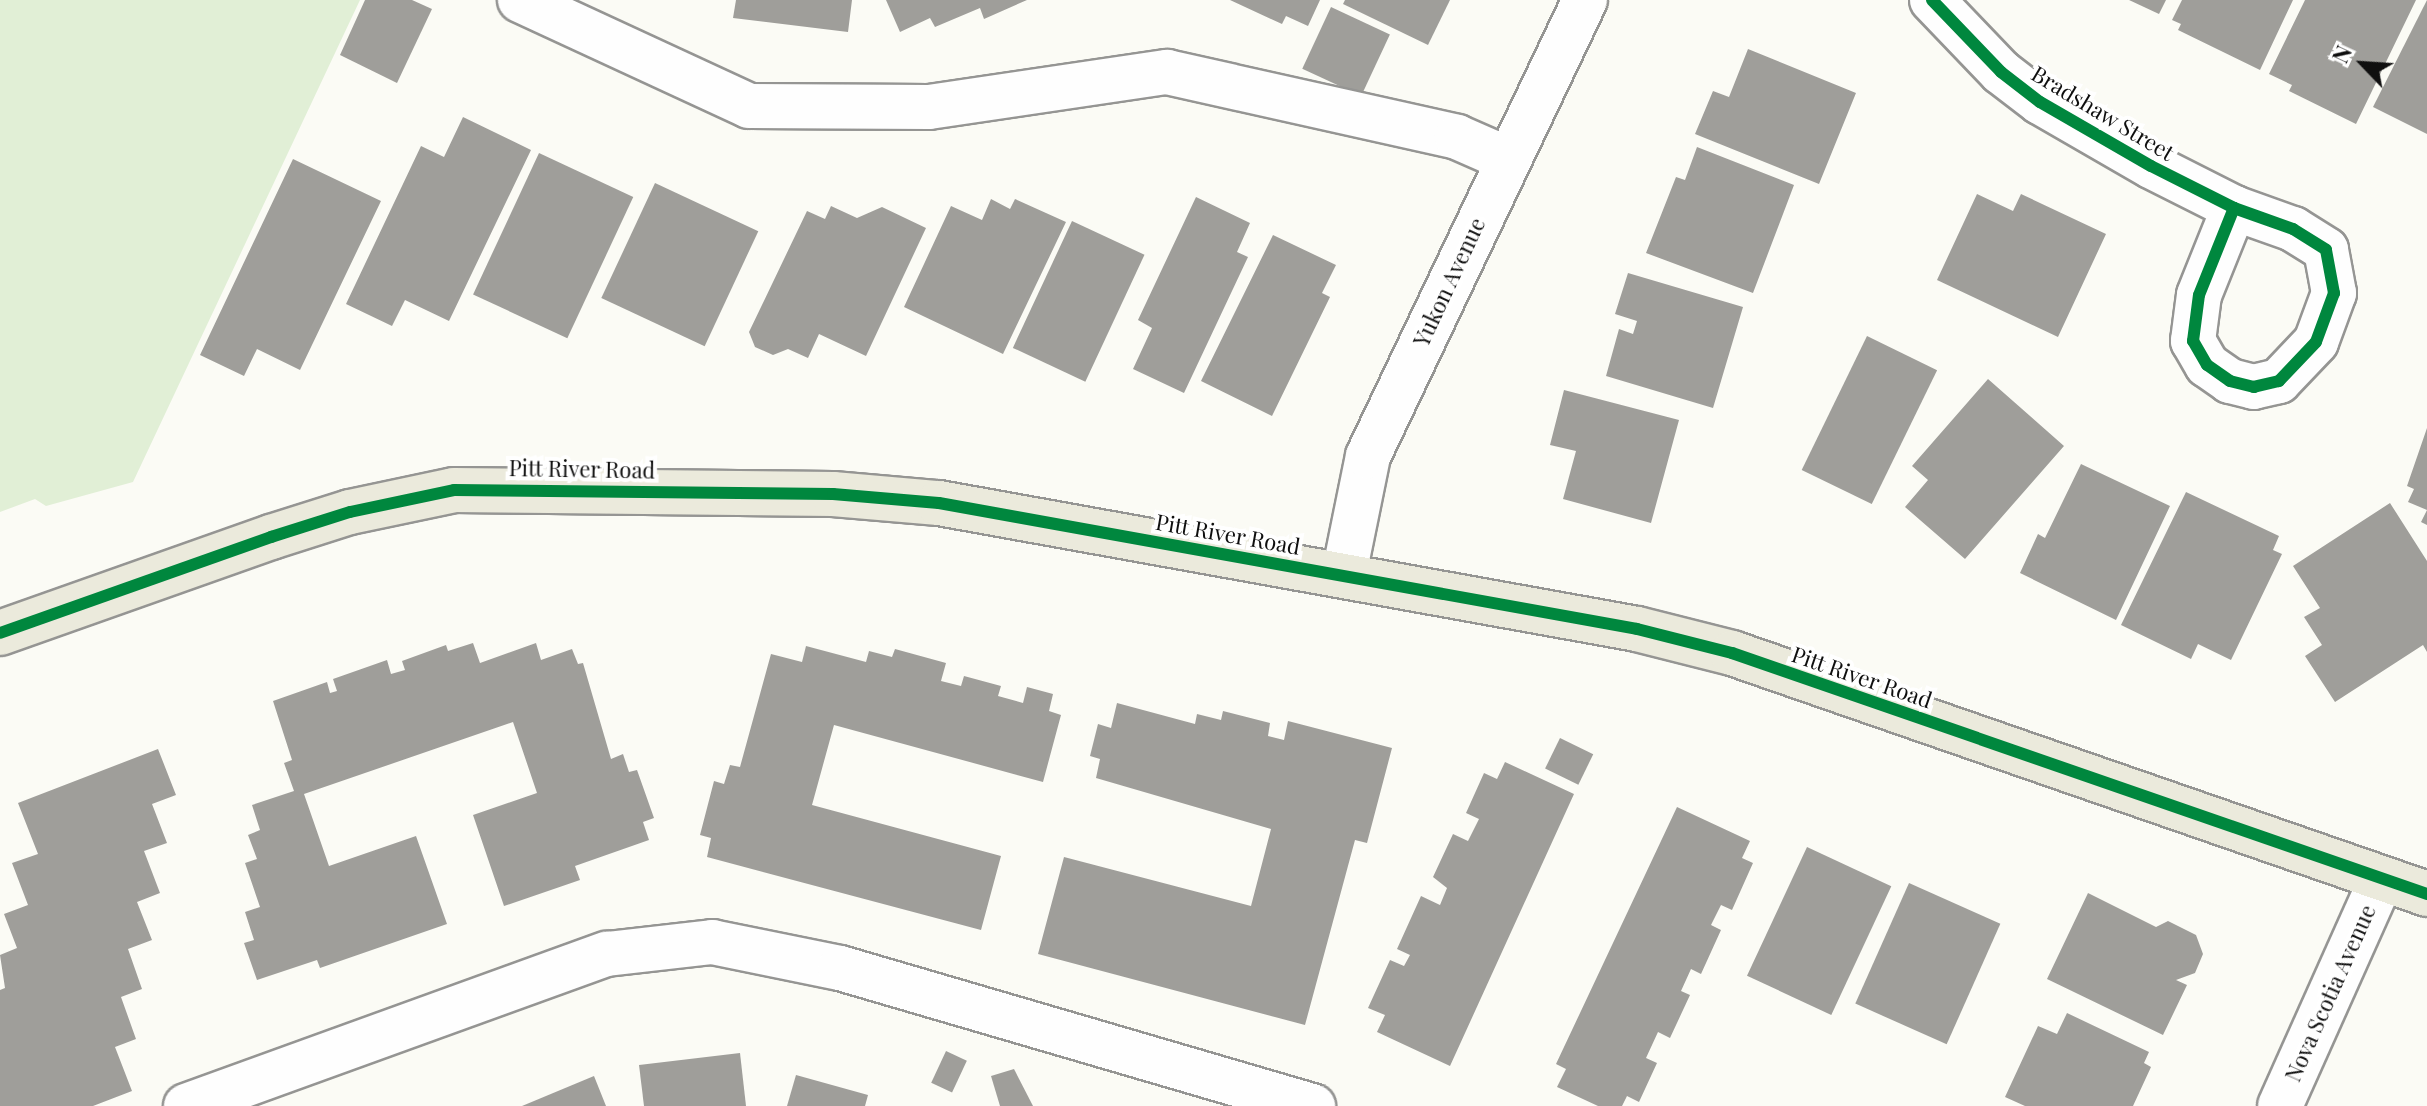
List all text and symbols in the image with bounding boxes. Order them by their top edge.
north arrow [2323,24,2403,104]
text: N [2324,40,2358,67]
street label: Bradshaw Street [2027,60,2179,166]
street label: Yukon Avenue [1407,213,1491,351]
street label: Pitt River Road [508,455,656,483]
street label: Pitt River Road [1153,508,1303,560]
street label: Pitt River Road [1788,641,1936,713]
street label: Nova Scotia Avenue [2279,900,2381,1086]

